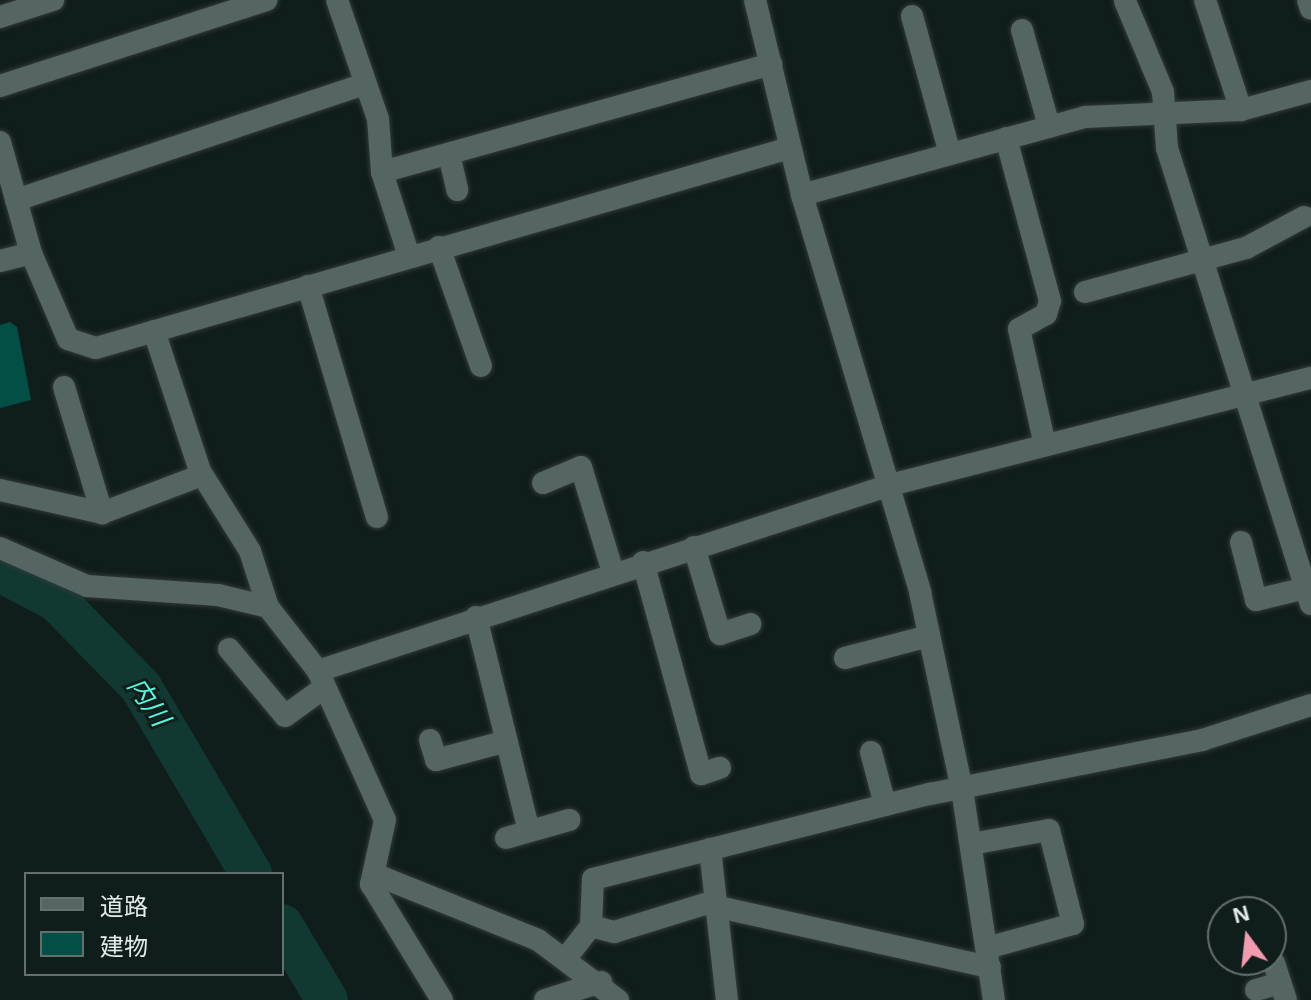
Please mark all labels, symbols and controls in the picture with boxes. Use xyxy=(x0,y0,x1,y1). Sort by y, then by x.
water label: 内川 xyxy=(121,672,175,732)
legend xyxy=(24,872,284,976)
text: 道路 xyxy=(100,893,148,920)
north arrow xyxy=(1207,896,1287,976)
text: N xyxy=(1230,900,1252,928)
text: 建物 xyxy=(100,933,148,960)

